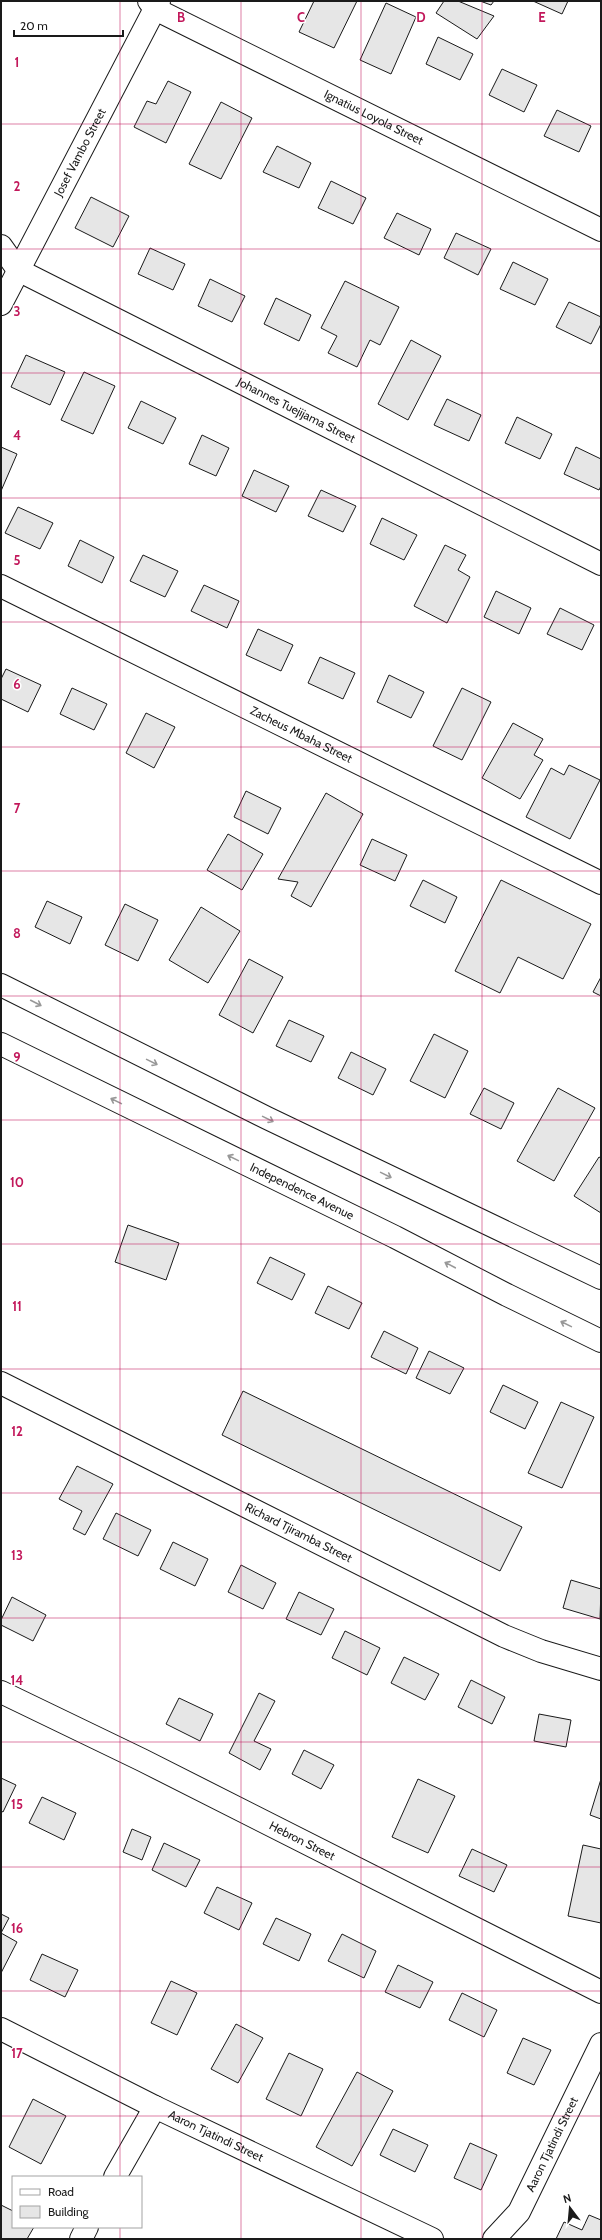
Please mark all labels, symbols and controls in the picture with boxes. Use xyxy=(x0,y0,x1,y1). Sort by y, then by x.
text: B xyxy=(177,9,185,25)
text: C xyxy=(297,9,305,25)
text: D xyxy=(416,9,426,25)
text: E xyxy=(538,9,546,25)
scale bar xyxy=(14,12,123,38)
text: 20 m xyxy=(20,18,48,33)
text: 1 xyxy=(15,54,19,70)
street label: Ignatius Loyola Street xyxy=(322,86,426,148)
street label: Josef Vambo Street xyxy=(50,106,109,200)
text: 2 xyxy=(14,178,21,194)
text: 3 xyxy=(13,303,21,319)
street label: Johannes Tuejijama Street xyxy=(234,373,358,446)
text: 4 xyxy=(13,427,21,443)
text: 5 xyxy=(14,552,21,568)
text: 6 xyxy=(13,676,21,692)
street label: Zacheus Mbaha Street xyxy=(248,703,355,766)
text: 7 xyxy=(14,800,21,816)
text: 8 xyxy=(13,925,21,941)
one-way arrow xyxy=(29,1000,41,1007)
text: 9 xyxy=(13,1049,21,1065)
one-way arrow xyxy=(145,1059,157,1066)
one-way arrow xyxy=(110,1097,122,1104)
one-way arrow xyxy=(262,1116,274,1123)
one-way arrow xyxy=(227,1154,239,1161)
street label: Independence Avenue xyxy=(248,1159,357,1223)
one-way arrow xyxy=(379,1172,391,1179)
text: 10 xyxy=(10,1174,24,1190)
one-way arrow xyxy=(444,1261,456,1269)
text: 11 xyxy=(12,1298,22,1314)
one-way arrow xyxy=(560,1320,572,1327)
text: 12 xyxy=(11,1423,23,1439)
street label: Richard Tjiramba Street xyxy=(243,1499,355,1565)
text: 13 xyxy=(11,1547,23,1563)
text: 14 xyxy=(11,1672,23,1688)
text: 15 xyxy=(11,1796,23,1812)
street label: Hebron Street xyxy=(267,1818,338,1863)
text: 16 xyxy=(11,1920,23,1936)
text: 17 xyxy=(11,2045,23,2061)
street label: Aaron Tjatindi Street xyxy=(522,2094,581,2194)
street label: Aaron Tjatindi Street xyxy=(166,2107,266,2165)
legend xyxy=(12,2176,142,2228)
text: Road xyxy=(48,2184,74,2199)
north arrow xyxy=(550,2188,590,2228)
text: N xyxy=(562,2191,573,2206)
text: Building xyxy=(48,2204,90,2219)

